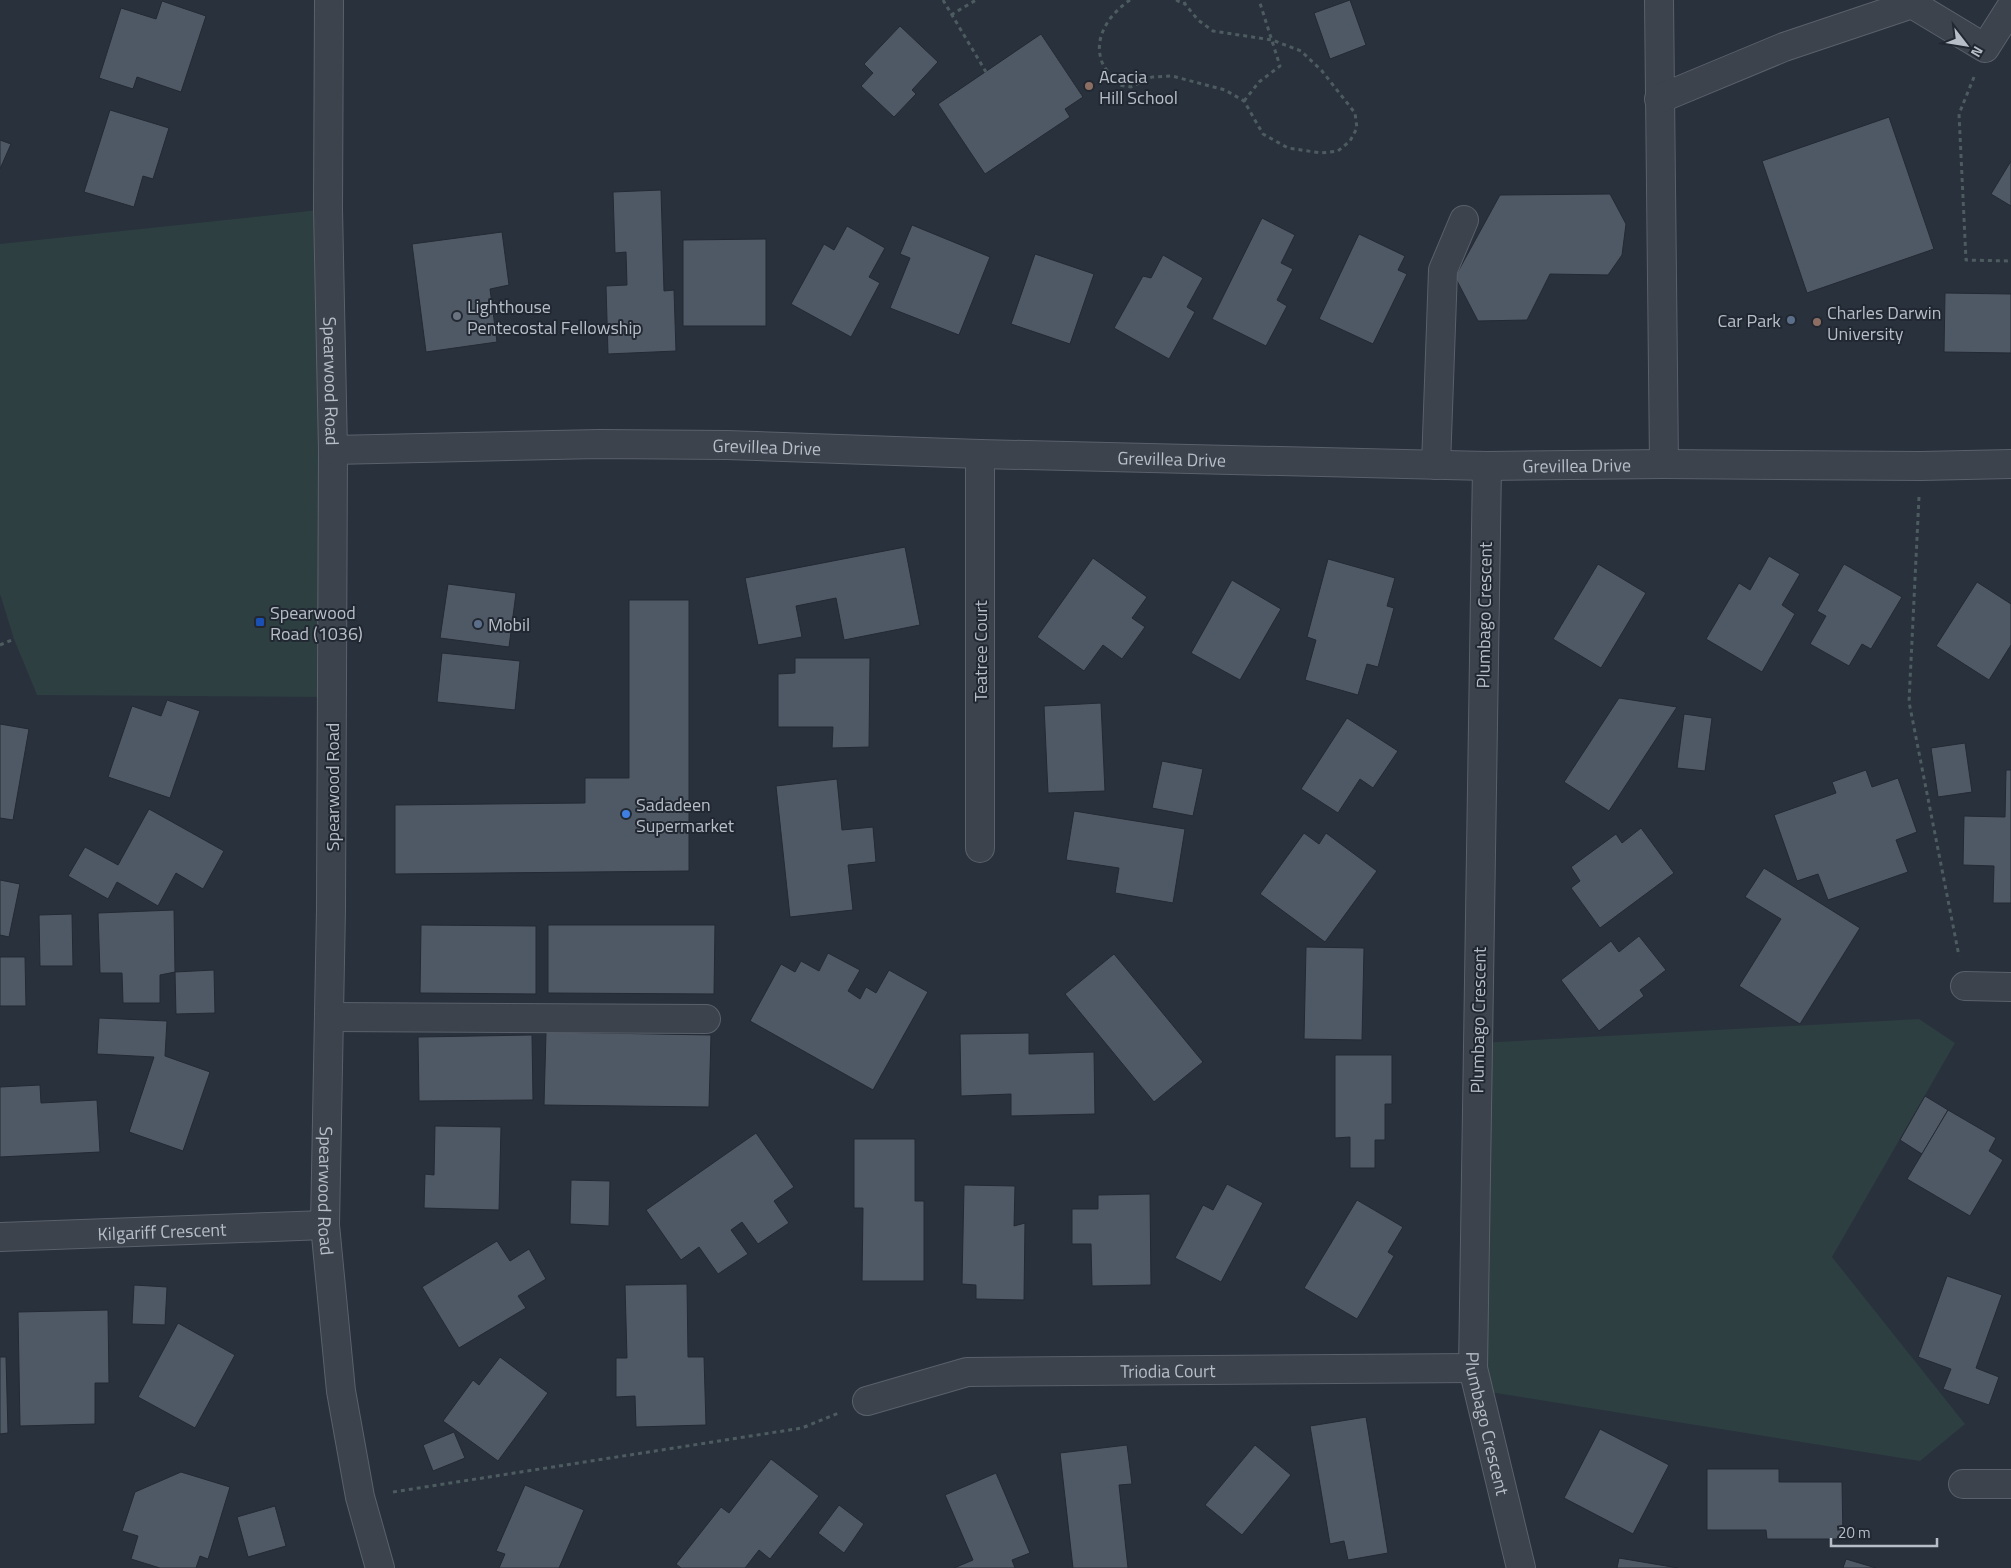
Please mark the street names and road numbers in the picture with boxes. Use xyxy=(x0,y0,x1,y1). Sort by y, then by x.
street label: Spearwood Road xyxy=(317,316,346,446)
street label: Grevillea Drive xyxy=(713,431,822,462)
street label: Grevillea Drive xyxy=(1117,444,1226,473)
street label: Grevillea Drive xyxy=(1522,451,1631,479)
street label: Plumbago Crescent xyxy=(1469,541,1499,689)
street label: Teatree Court xyxy=(967,599,994,702)
street label: Spearwood Road xyxy=(319,723,346,851)
street label: Plumbago Crescent xyxy=(1463,946,1493,1094)
street label: Spearwood Road xyxy=(311,1126,341,1256)
street label: Kilgariff Crescent xyxy=(97,1215,227,1247)
street label: Plumbago Crescent xyxy=(1459,1351,1517,1498)
street label: Triodia Court xyxy=(1120,1357,1216,1384)

